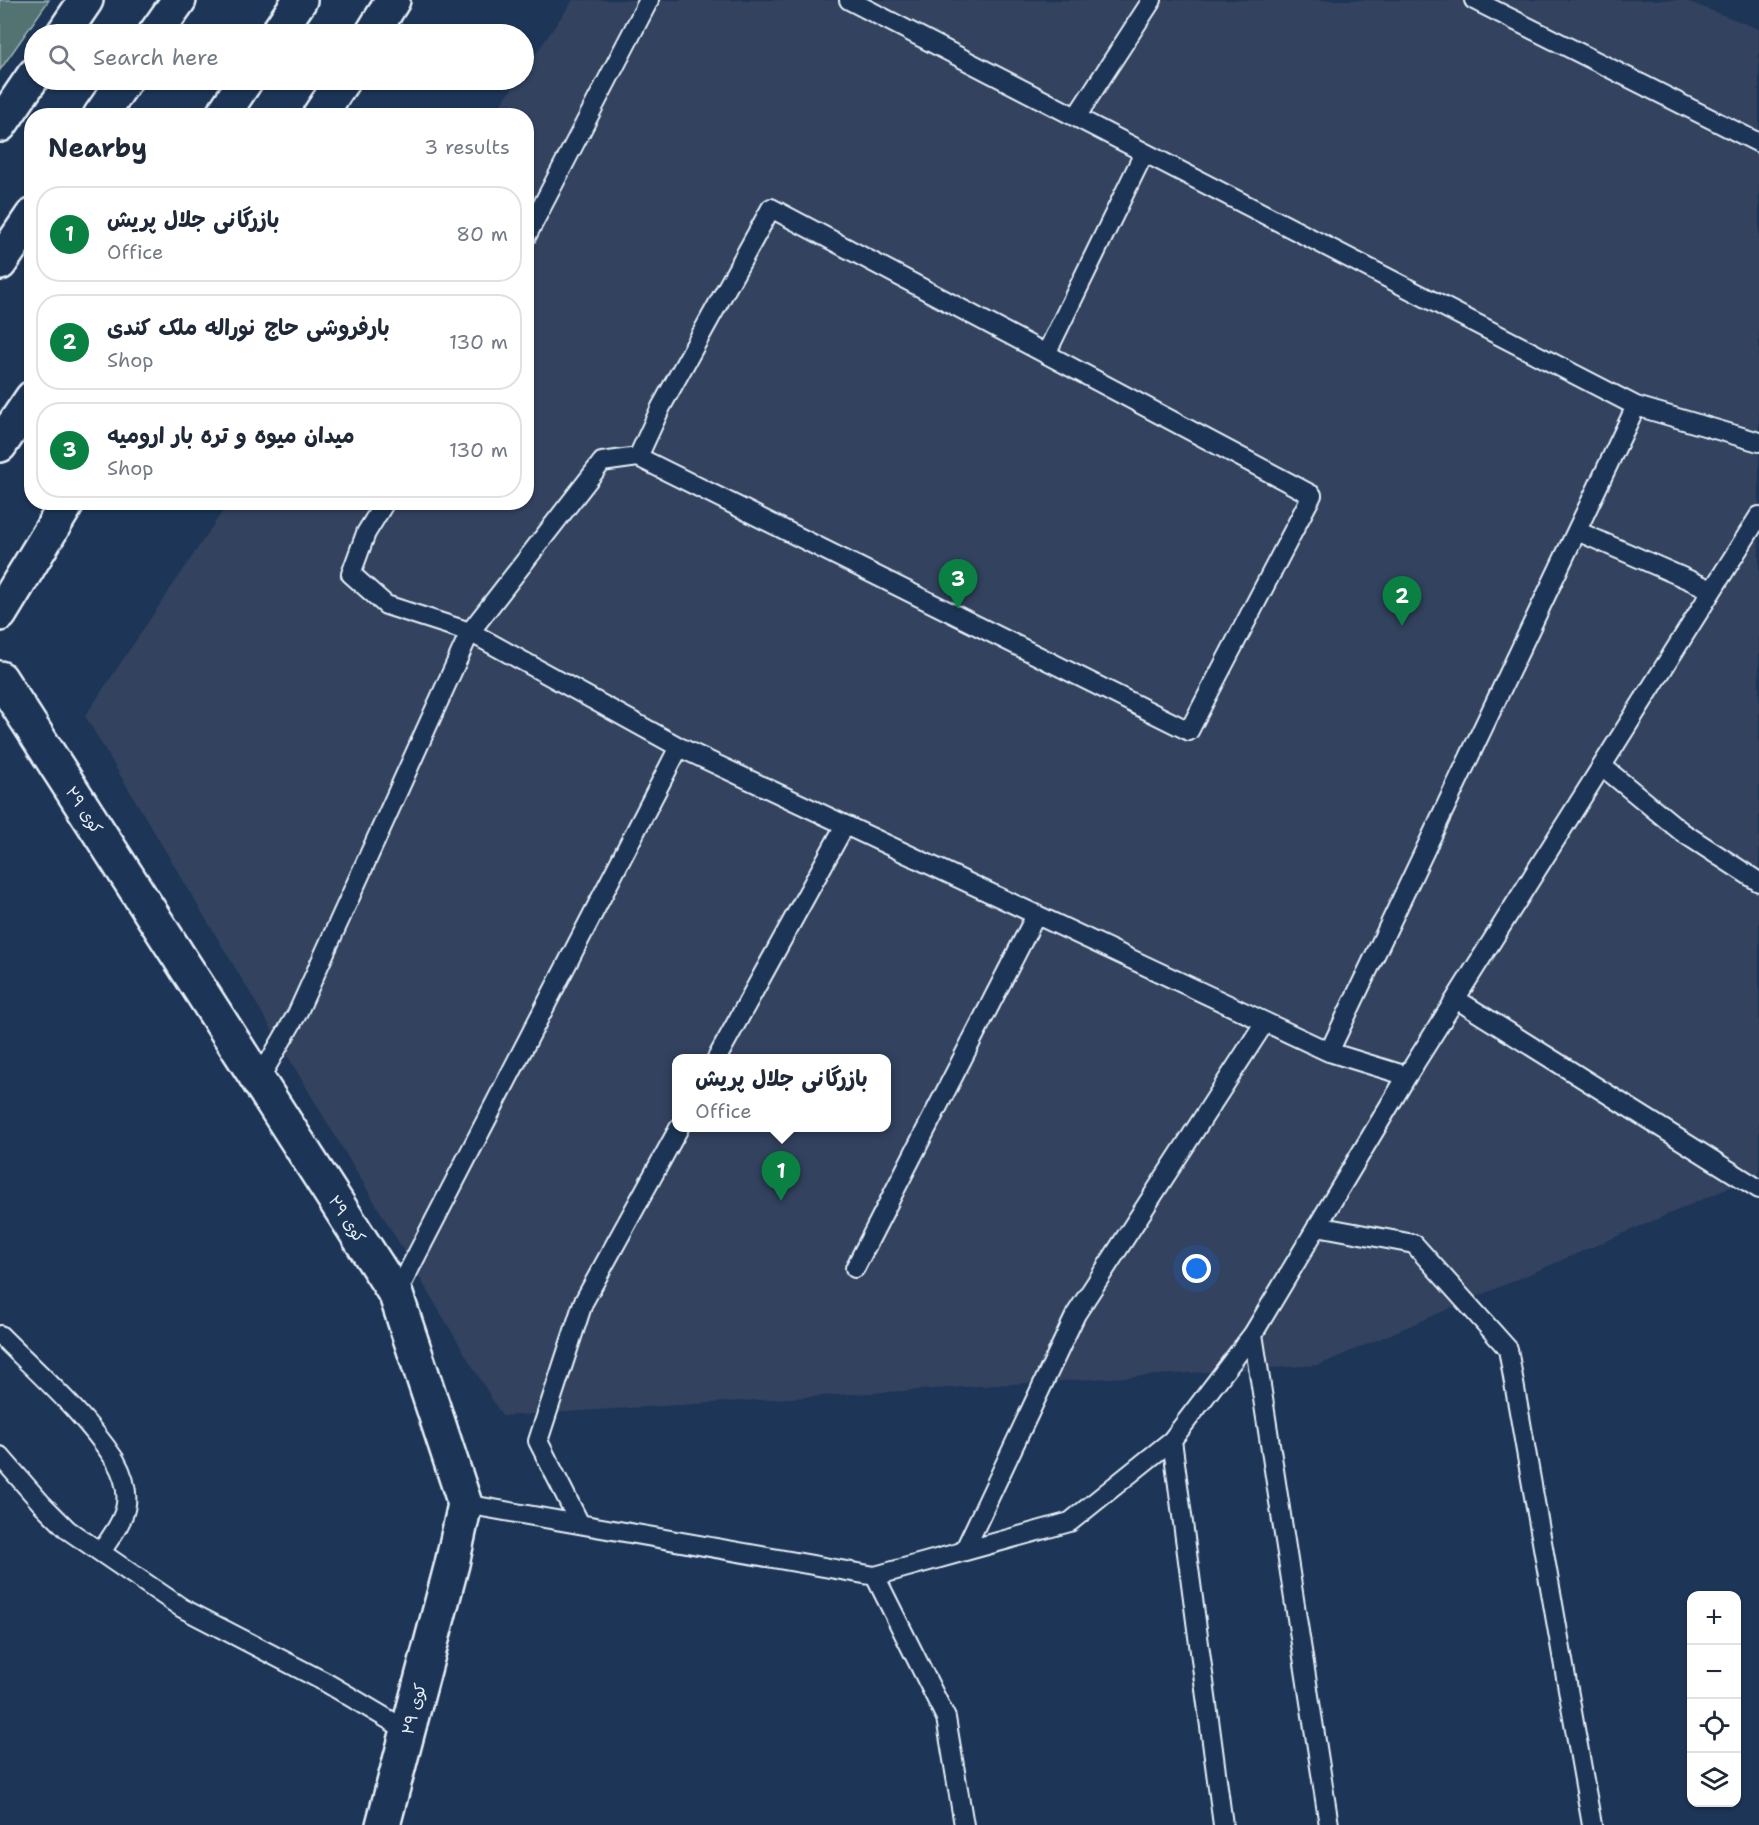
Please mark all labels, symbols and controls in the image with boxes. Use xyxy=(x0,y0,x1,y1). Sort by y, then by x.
search box xyxy=(24,24,534,90)
icon: search xyxy=(45,41,78,74)
text: Search here xyxy=(93,43,219,72)
text: Nearby xyxy=(48,130,147,165)
text: 3 results xyxy=(424,134,510,160)
text: بازرگانی جلال پریش xyxy=(107,205,279,234)
text: 1 xyxy=(65,221,74,247)
text: 80 m xyxy=(456,221,508,247)
text: Office xyxy=(107,239,163,265)
text: بارفروشی حاج نوراله ملک کندی xyxy=(107,313,390,342)
text: 2 xyxy=(63,329,77,355)
text: 130 m xyxy=(449,329,508,355)
text: Shop xyxy=(107,347,154,373)
text: میدان میوه و تره بار ارومیه xyxy=(107,421,354,450)
text: 3 xyxy=(63,437,77,463)
text: 130 m xyxy=(449,437,508,463)
text: Shop xyxy=(107,455,154,481)
pin: 3 xyxy=(938,560,978,609)
pin: 2 xyxy=(1382,576,1422,626)
street label: کوی ۲۹ xyxy=(61,782,107,838)
popup xyxy=(672,1054,891,1132)
text: بازرگانی جلال پریش xyxy=(695,1064,868,1093)
text: Office xyxy=(695,1098,752,1124)
pin: 1 xyxy=(762,1152,800,1201)
street label: کوی ۲۹ xyxy=(324,1191,370,1247)
your location xyxy=(1182,1254,1211,1283)
map controls xyxy=(1687,1591,1741,1807)
button: + xyxy=(1687,1591,1741,1645)
button: − xyxy=(1687,1645,1741,1699)
street label: کوی ۲۹ xyxy=(397,1681,431,1737)
button: locate xyxy=(1687,1699,1741,1753)
button: layers xyxy=(1687,1753,1741,1807)

